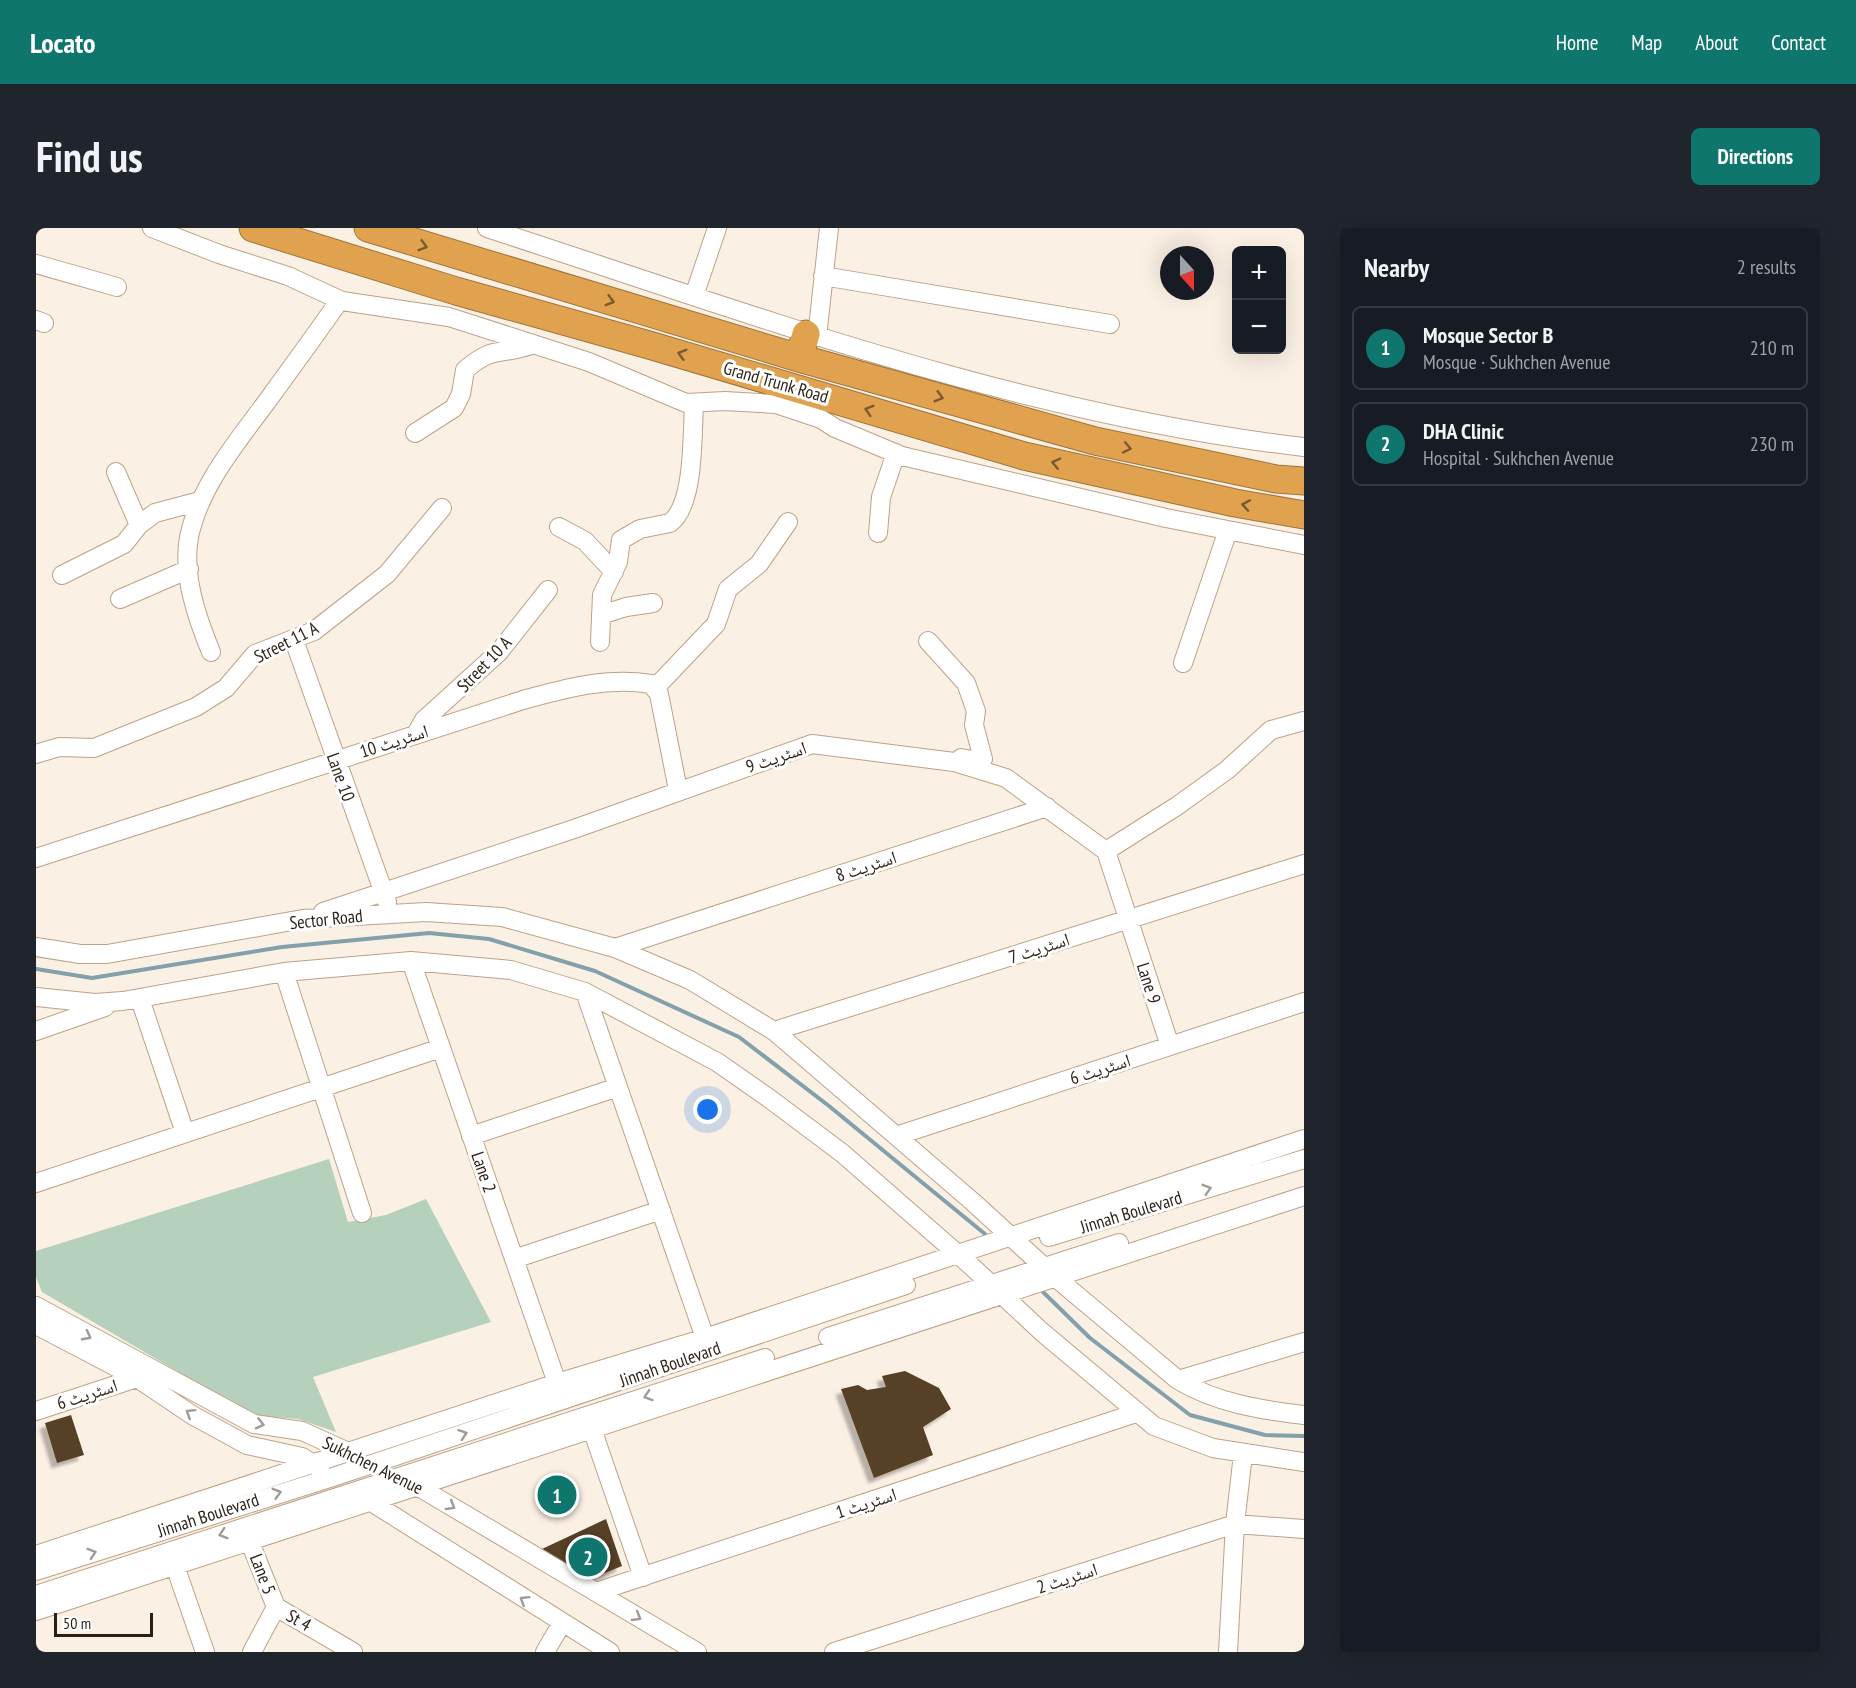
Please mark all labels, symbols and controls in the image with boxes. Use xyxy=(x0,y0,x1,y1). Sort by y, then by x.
text: Locato xyxy=(30,24,96,61)
text: Home xyxy=(1556,29,1598,56)
text: Map xyxy=(1631,29,1662,56)
text: About xyxy=(1695,29,1738,56)
text: Contact xyxy=(1771,29,1826,56)
button: Directions xyxy=(1691,128,1820,185)
text: Find us xyxy=(36,129,143,184)
one-way arrow xyxy=(417,239,428,251)
north arrow xyxy=(1160,246,1214,300)
map controls xyxy=(1232,246,1286,354)
button: + xyxy=(1232,246,1286,300)
text: Nearby xyxy=(1364,251,1429,284)
text: 2 results xyxy=(1737,254,1796,280)
one-way arrow xyxy=(604,294,615,306)
button: − xyxy=(1232,300,1286,354)
text: Mosque Sector B xyxy=(1423,321,1553,349)
text: 1 xyxy=(1381,335,1390,361)
text: 210 m xyxy=(1750,335,1794,361)
one-way arrow xyxy=(677,349,687,361)
text: Mosque · Sukhchen Avenue xyxy=(1423,349,1611,375)
street label: Grand Trunk Road xyxy=(721,356,831,408)
one-way arrow xyxy=(933,390,943,403)
one-way arrow xyxy=(864,405,874,417)
text: DHA Clinic xyxy=(1423,417,1504,445)
text: 2 xyxy=(1381,431,1390,457)
text: 230 m xyxy=(1750,431,1794,457)
one-way arrow xyxy=(1122,441,1132,454)
text: Hospital · Sukhchen Avenue xyxy=(1423,445,1614,471)
one-way arrow xyxy=(1051,458,1061,471)
one-way arrow xyxy=(1242,500,1251,512)
street label: Street 11 A xyxy=(250,616,322,668)
street label: Street 10 A xyxy=(452,631,517,697)
street label: اسٹریٹ 10 xyxy=(357,719,431,763)
street label: اسٹریٹ 9 xyxy=(743,736,809,778)
street label: Lane 10 xyxy=(322,750,360,804)
street label: اسٹریٹ 8 xyxy=(833,845,899,887)
street label: Sector Road xyxy=(288,904,364,934)
street label: اسٹریٹ 7 xyxy=(1006,927,1072,969)
street label: Lane 9 xyxy=(1132,960,1166,1006)
street label: اسٹریٹ 6 xyxy=(1067,1048,1133,1090)
your location xyxy=(693,1095,722,1124)
street label: Lane 2 xyxy=(466,1149,502,1195)
one-way arrow xyxy=(1201,1184,1211,1196)
street label: Jinnah Boulevard xyxy=(1076,1186,1185,1239)
one-way arrow xyxy=(80,1328,91,1340)
street label: Jinnah Boulevard xyxy=(616,1336,724,1392)
street label: اسٹریٹ 6 xyxy=(54,1373,120,1415)
one-way arrow xyxy=(643,1388,654,1401)
one-way arrow xyxy=(186,1409,196,1421)
one-way arrow xyxy=(255,1416,265,1429)
one-way arrow xyxy=(457,1428,468,1441)
street label: Sukhchen Avenue xyxy=(319,1431,427,1499)
pin: 1 xyxy=(538,1472,576,1518)
street label: اسٹریٹ 1 xyxy=(833,1482,899,1524)
street label: Jinnah Boulevard xyxy=(153,1488,262,1543)
one-way arrow xyxy=(271,1488,282,1500)
one-way arrow xyxy=(445,1499,455,1510)
one-way arrow xyxy=(218,1527,229,1539)
pin: 2 xyxy=(568,1534,608,1580)
one-way arrow xyxy=(86,1548,97,1561)
street label: Lane 5 xyxy=(245,1550,281,1598)
street label: اسٹریٹ 2 xyxy=(1034,1557,1100,1599)
one-way arrow xyxy=(520,1595,530,1607)
street label: St 4 xyxy=(283,1604,315,1636)
one-way arrow xyxy=(631,1609,641,1621)
scale bar xyxy=(54,1610,153,1638)
text: 50 m xyxy=(63,1613,91,1633)

